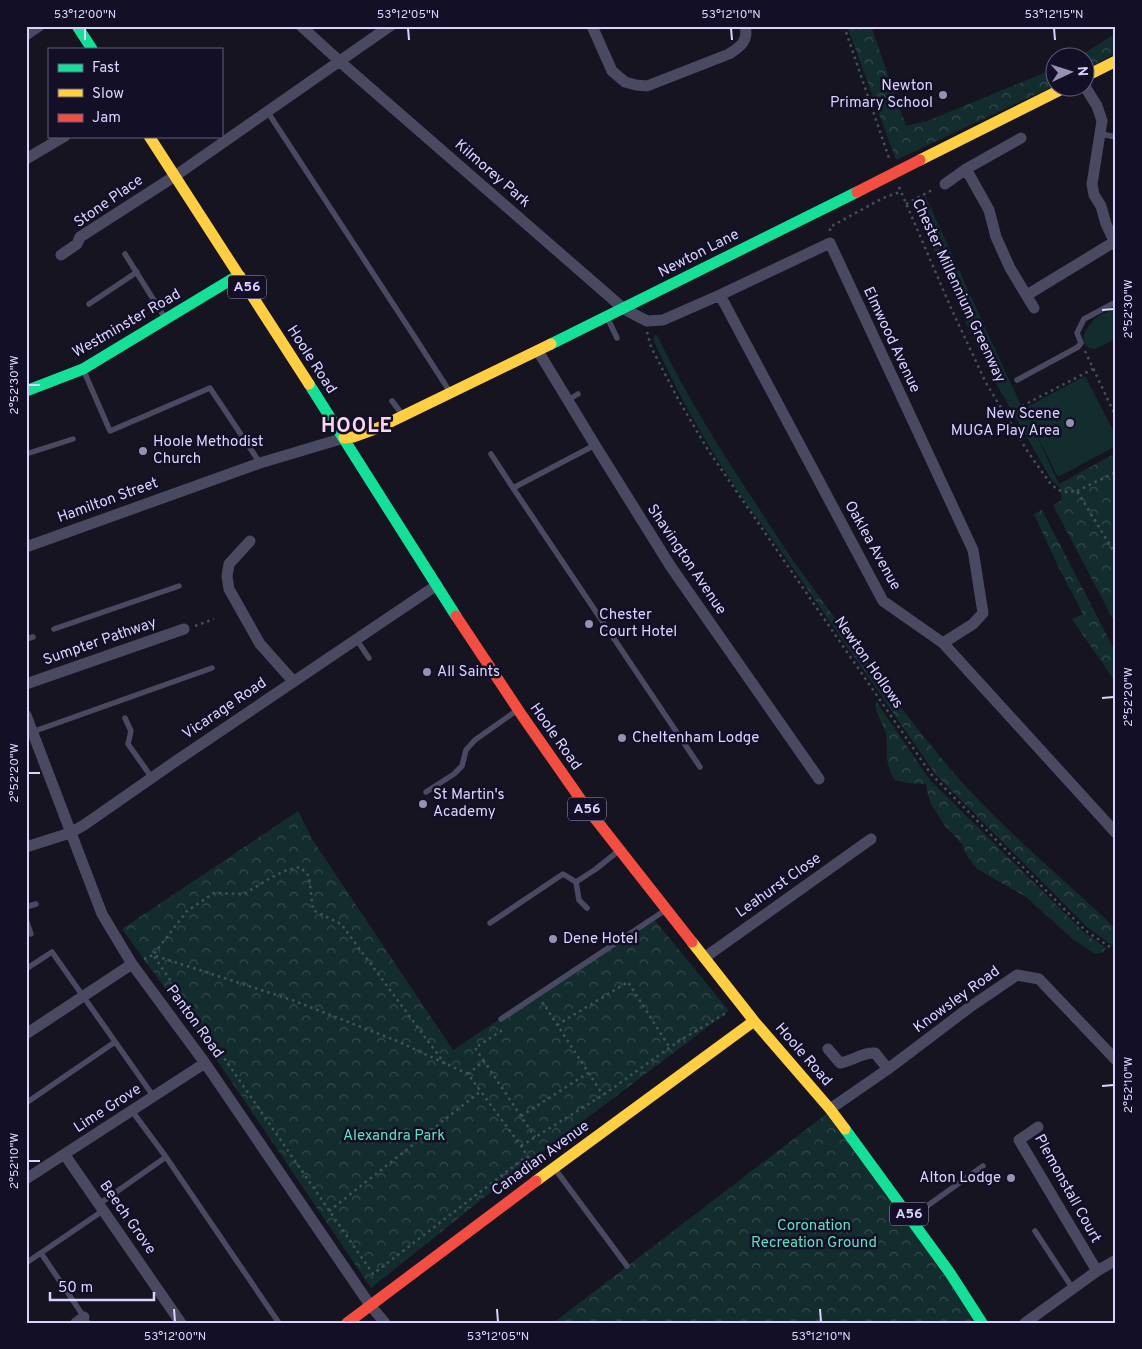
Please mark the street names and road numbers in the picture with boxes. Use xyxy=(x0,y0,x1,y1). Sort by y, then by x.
street label: Kilmorey Park xyxy=(450,136,534,212)
street label: Stone Place xyxy=(71,171,147,233)
street label: Chester Millennium Greenway xyxy=(907,196,1009,386)
street label: Newton Lane xyxy=(655,225,743,283)
road number: A56 xyxy=(228,276,266,298)
street label: Elmwood Avenue xyxy=(858,284,924,396)
street label: Westminster Road xyxy=(69,285,185,363)
street label: Hoole Road xyxy=(282,322,340,398)
street label: Hamilton Street xyxy=(55,474,161,528)
street label: Oaklea Avenue xyxy=(840,498,904,594)
street label: Shavington Avenue xyxy=(642,501,730,619)
street label: Newton Hollows xyxy=(829,613,907,713)
street label: Sumpter Pathway xyxy=(41,614,159,670)
street label: Vicarage Road xyxy=(179,674,271,744)
street label: Hoole Road xyxy=(525,700,585,774)
road number: A56 xyxy=(568,798,606,821)
street label: Leahurst Close xyxy=(733,850,825,922)
street label: Knowsley Road xyxy=(910,962,1004,1038)
street label: Panton Road xyxy=(161,982,227,1062)
street label: Hoole Road xyxy=(770,1019,836,1091)
street label: Lime Grove xyxy=(71,1080,145,1138)
street label: Canadian Avenue xyxy=(488,1117,594,1201)
street label: Plemonstall Court xyxy=(1029,1131,1105,1247)
street label: Beech Grove xyxy=(95,1177,159,1259)
road number: A56 xyxy=(890,1202,928,1226)

